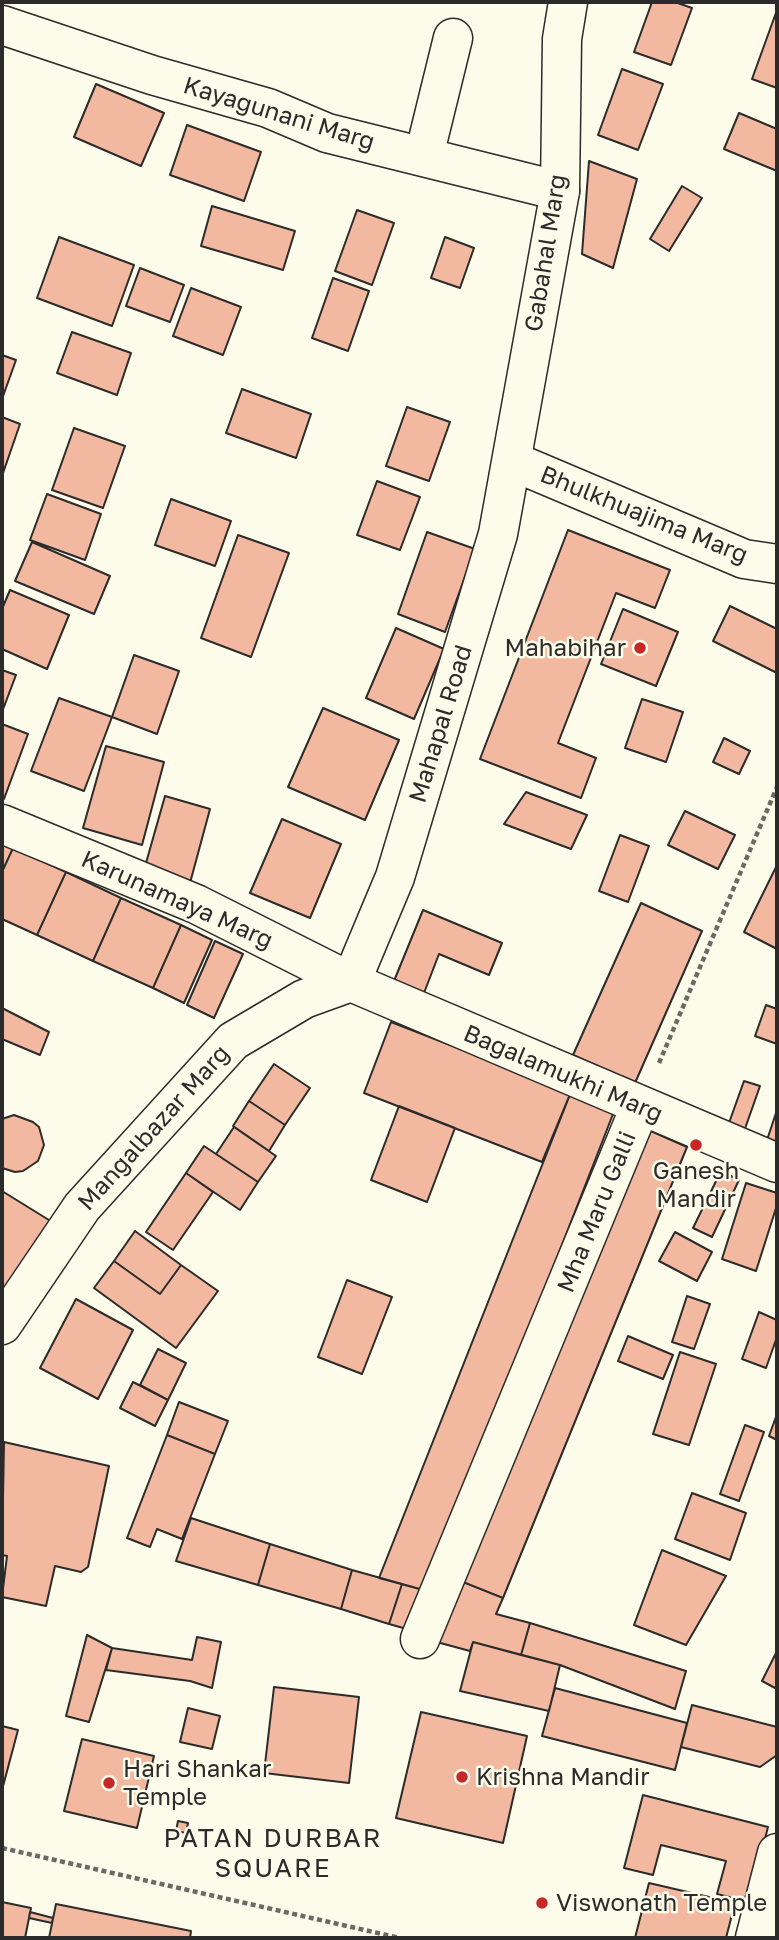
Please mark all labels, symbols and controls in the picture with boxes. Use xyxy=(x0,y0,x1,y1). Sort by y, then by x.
street label: Kayagunani Marg xyxy=(180,71,378,157)
street label: Gabahal Marg xyxy=(519,172,573,334)
street label: Bhulkhuajima Marg xyxy=(536,460,752,570)
place label: Mahabihar xyxy=(505,634,626,662)
marker: Mahabihar xyxy=(632,640,648,656)
street label: Mahapal Road xyxy=(403,642,479,806)
street label: Karunamaya Marg xyxy=(77,845,277,955)
street label: Bagalamukhi Marg xyxy=(459,1019,667,1129)
street label: Mangalbazar Marg xyxy=(72,1039,236,1217)
street label: Mha Maru Galli xyxy=(552,1127,642,1297)
marker: Ganesh Mandir xyxy=(688,1137,704,1153)
place label: Ganesh Mandir xyxy=(653,1157,739,1213)
place label: Hari Shankar Temple xyxy=(123,1755,271,1811)
place label: Krishna Mandir xyxy=(476,1763,650,1791)
marker: Krishna Mandir xyxy=(454,1769,470,1785)
marker: Hari Shankar Temple xyxy=(101,1775,117,1791)
district label: PATAN DURBAR SQUARE xyxy=(165,1823,381,1884)
place label: Viswonath Temple xyxy=(556,1889,767,1917)
marker: Viswonath Temple xyxy=(534,1895,550,1911)

